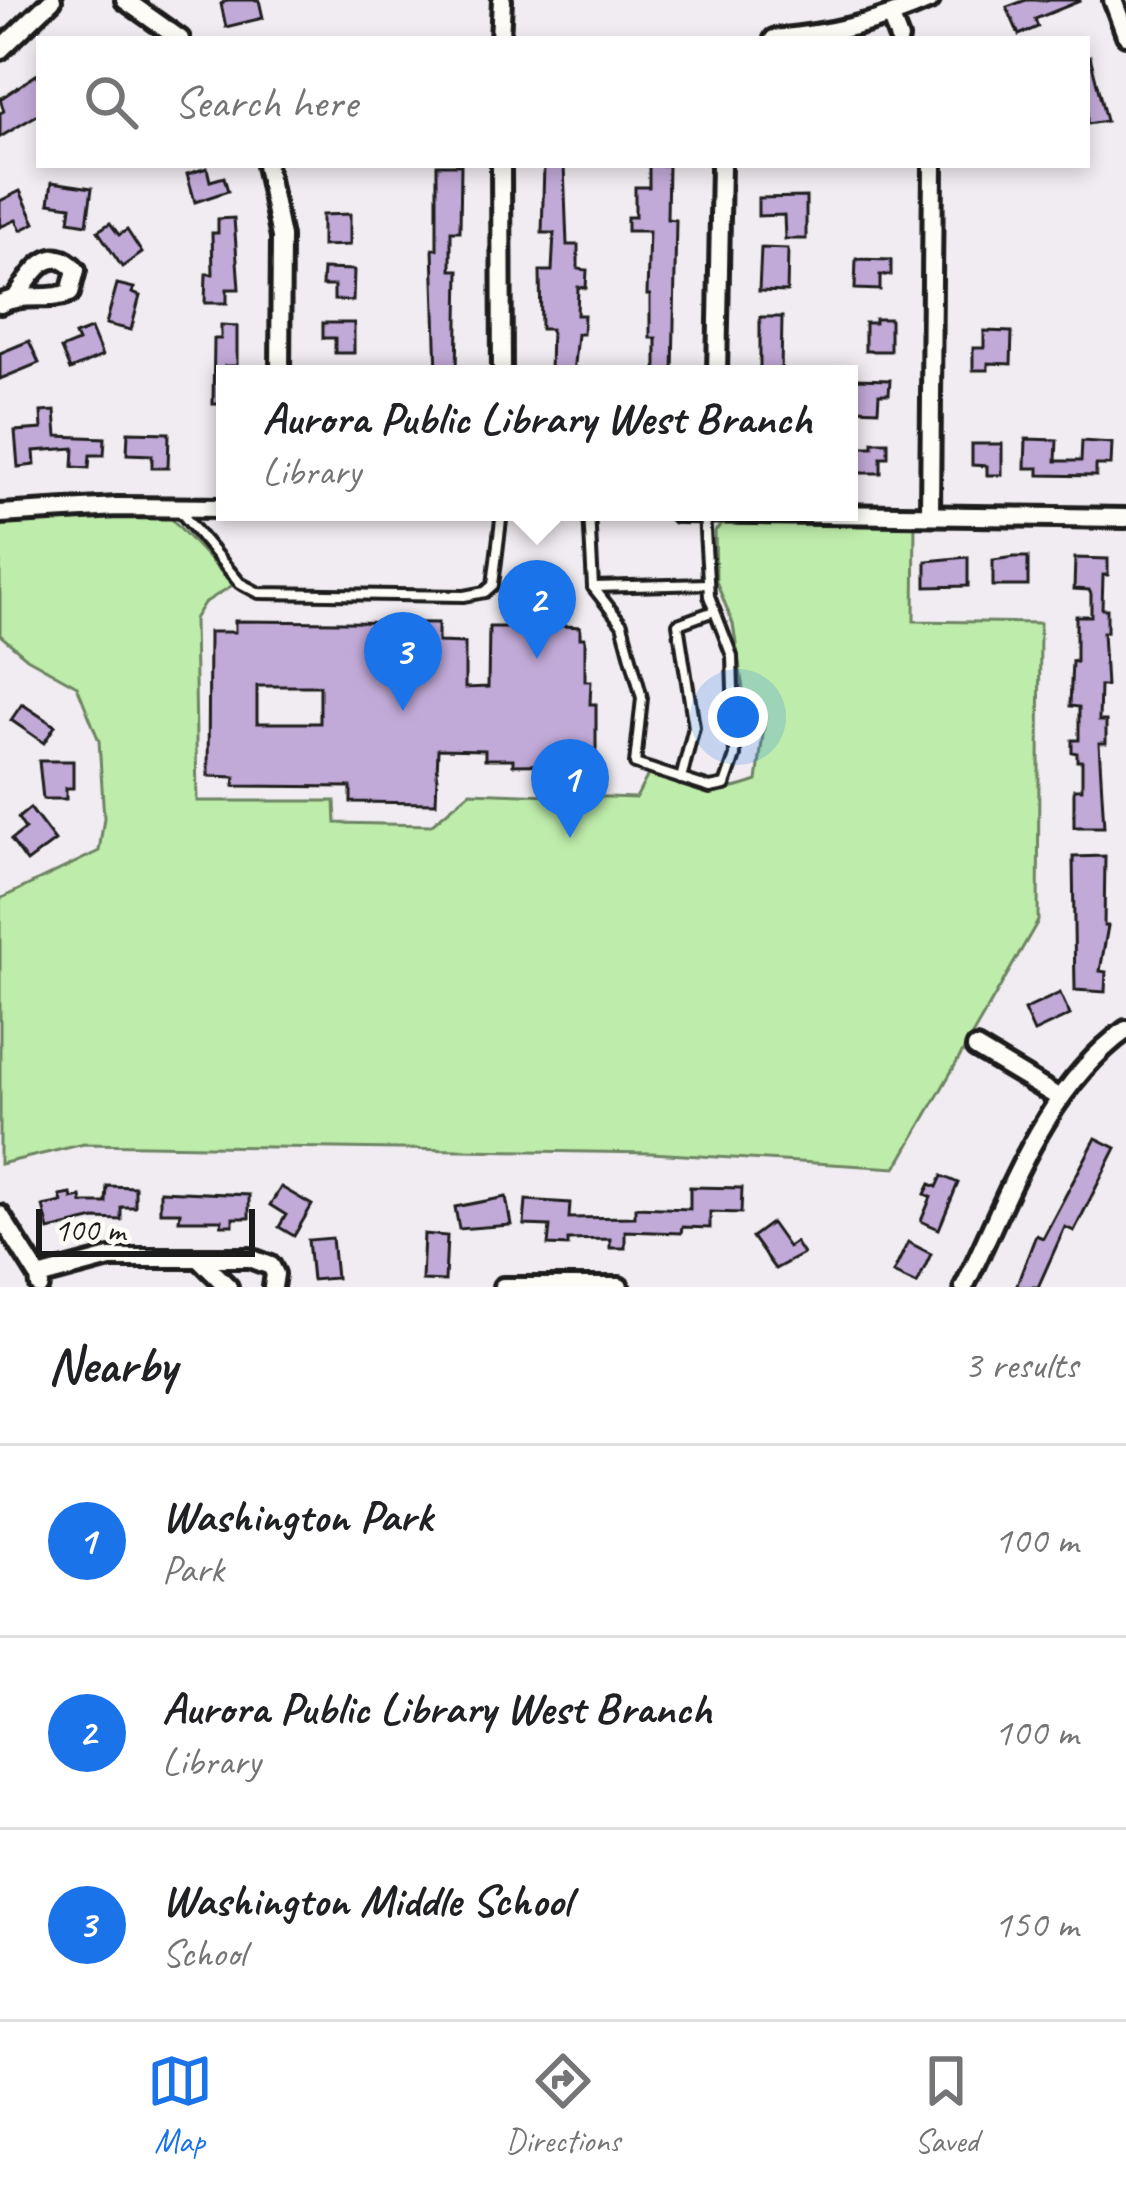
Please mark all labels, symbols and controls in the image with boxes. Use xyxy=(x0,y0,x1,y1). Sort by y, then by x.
search box xyxy=(36,36,1090,168)
icon: search xyxy=(78,69,144,135)
text: Search here xyxy=(174,74,357,131)
popup xyxy=(216,365,858,521)
text: Aurora Public Library West Branch xyxy=(262,390,812,447)
text: Library xyxy=(262,447,361,496)
pin: 2 xyxy=(498,560,576,659)
pin: 3 xyxy=(364,612,442,711)
your location xyxy=(708,687,768,747)
pin: 1 xyxy=(531,739,609,838)
scale bar xyxy=(36,1203,255,1256)
text: 100 m xyxy=(54,1209,125,1251)
text: Nearby xyxy=(48,1333,176,1397)
text: 3 results xyxy=(964,1341,1078,1390)
text: Washington Park xyxy=(162,1488,432,1545)
text: 1 xyxy=(78,1516,96,1565)
text: 100 m xyxy=(994,1516,1078,1565)
text: Park xyxy=(162,1545,224,1594)
text: Aurora Public Library West Branch xyxy=(162,1680,712,1737)
text: 2 xyxy=(78,1708,96,1757)
text: 100 m xyxy=(994,1708,1078,1757)
text: Library xyxy=(162,1737,260,1786)
text: Washington Middle School xyxy=(162,1872,571,1929)
text: 3 xyxy=(78,1900,96,1949)
text: 150 m xyxy=(994,1900,1078,1949)
text: School xyxy=(162,1929,246,1978)
tab: Map xyxy=(147,2048,213,2162)
tab: Directions xyxy=(506,2048,620,2162)
tab: Saved xyxy=(913,2048,979,2162)

